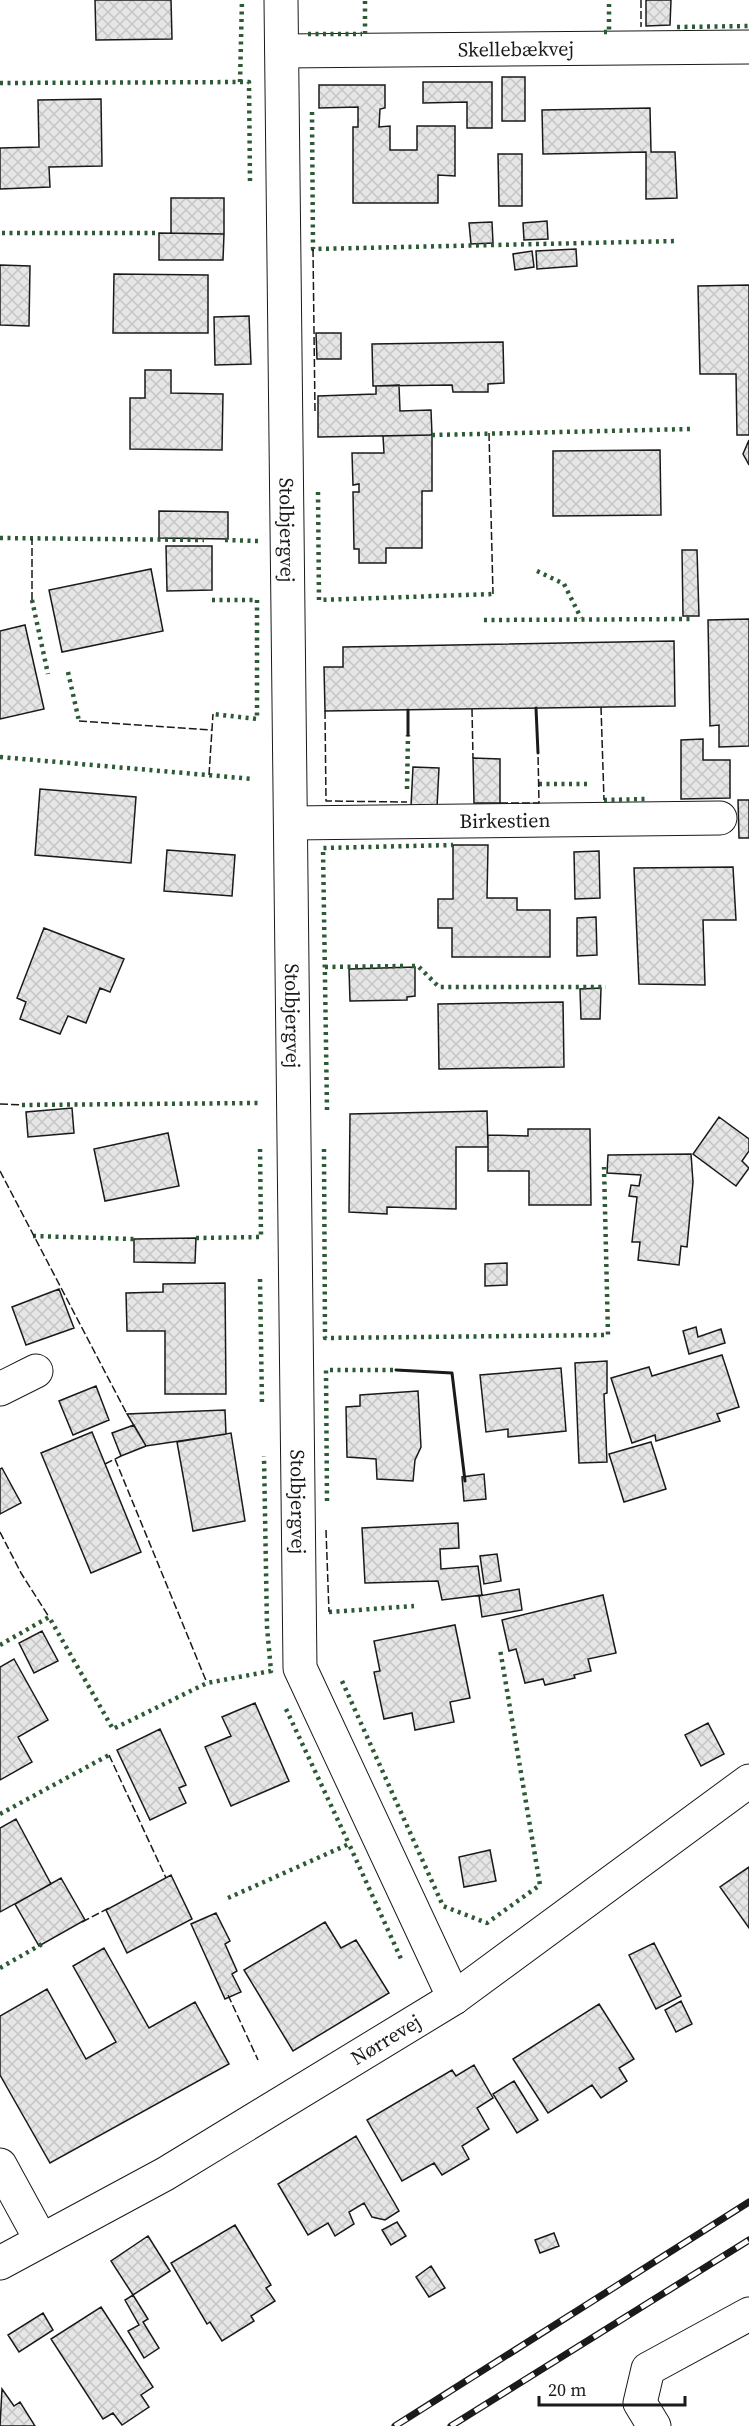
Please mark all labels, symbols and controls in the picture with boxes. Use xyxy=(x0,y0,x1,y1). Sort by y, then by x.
street label: Skellebækvej xyxy=(458,34,574,63)
street label: Stolbjergvej xyxy=(272,477,302,583)
street label: Birkestien xyxy=(459,806,551,835)
street label: Stolbjergvej xyxy=(278,963,307,1068)
street label: Stolbjergvej xyxy=(284,1449,313,1554)
street label: Nørrevej xyxy=(345,2007,426,2072)
scale bar xyxy=(539,2369,684,2407)
text: 20 m xyxy=(548,2377,586,2402)

